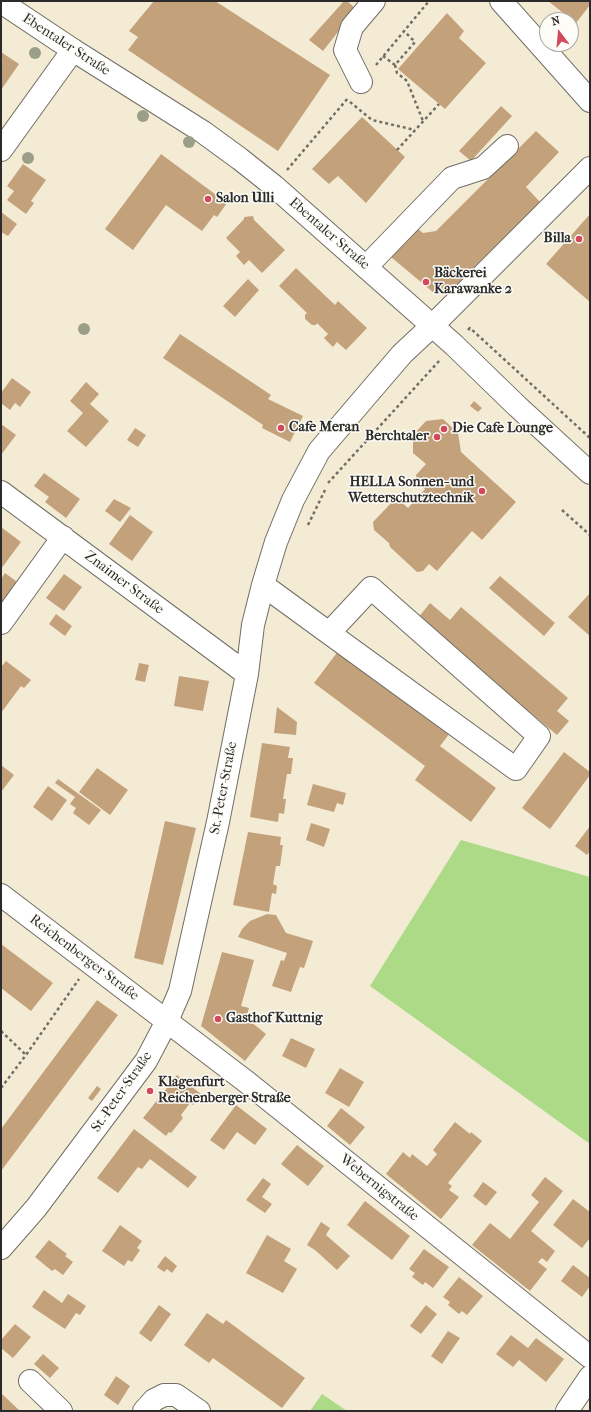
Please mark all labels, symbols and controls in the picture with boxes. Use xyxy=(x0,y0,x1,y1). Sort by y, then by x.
street label: Ebentaler Straße xyxy=(19,10,113,80)
north arrow xyxy=(539,12,579,52)
text: N xyxy=(550,14,562,28)
place label: Salon Ulli xyxy=(216,191,274,207)
marker: Salon Ulli xyxy=(203,194,213,204)
street label: Ebentaler Straße xyxy=(285,194,373,274)
place label: Billa xyxy=(544,231,571,247)
marker: Billa xyxy=(574,234,584,244)
place label: Bäckerei Karawanke 2 xyxy=(434,266,512,298)
marker: Bäckerei Karawanke 2 xyxy=(421,277,431,287)
place label: Cafe Meran xyxy=(289,420,359,436)
place label: Die Cafe Lounge xyxy=(452,421,553,437)
marker: Cafe Meran xyxy=(276,423,286,433)
marker: Die Cafe Lounge xyxy=(439,424,449,434)
place label: Berchtaler xyxy=(365,429,429,445)
marker: Berchtaler xyxy=(432,432,442,442)
place label: HELLA Sonnen- und Wetterschutztechnik xyxy=(348,475,474,508)
marker: HELLA Sonnen- und Wetterschutztechnik xyxy=(477,486,487,496)
street label: Znaimer Straße xyxy=(81,548,167,618)
street label: St.-Peter-Straße xyxy=(207,740,241,836)
street label: Reichenberger Straße xyxy=(26,911,142,1005)
place label: Gasthof Kuttnig xyxy=(226,1011,322,1027)
marker: Gasthof Kuttnig xyxy=(213,1014,223,1024)
street label: St.-Peter-Straße xyxy=(88,1049,156,1135)
place label: Klagenfurt Reichenberger Straße xyxy=(158,1075,291,1108)
marker: Klagenfurt Reichenberger Straße xyxy=(145,1086,155,1096)
street label: Webernigstraße xyxy=(336,1151,422,1225)

